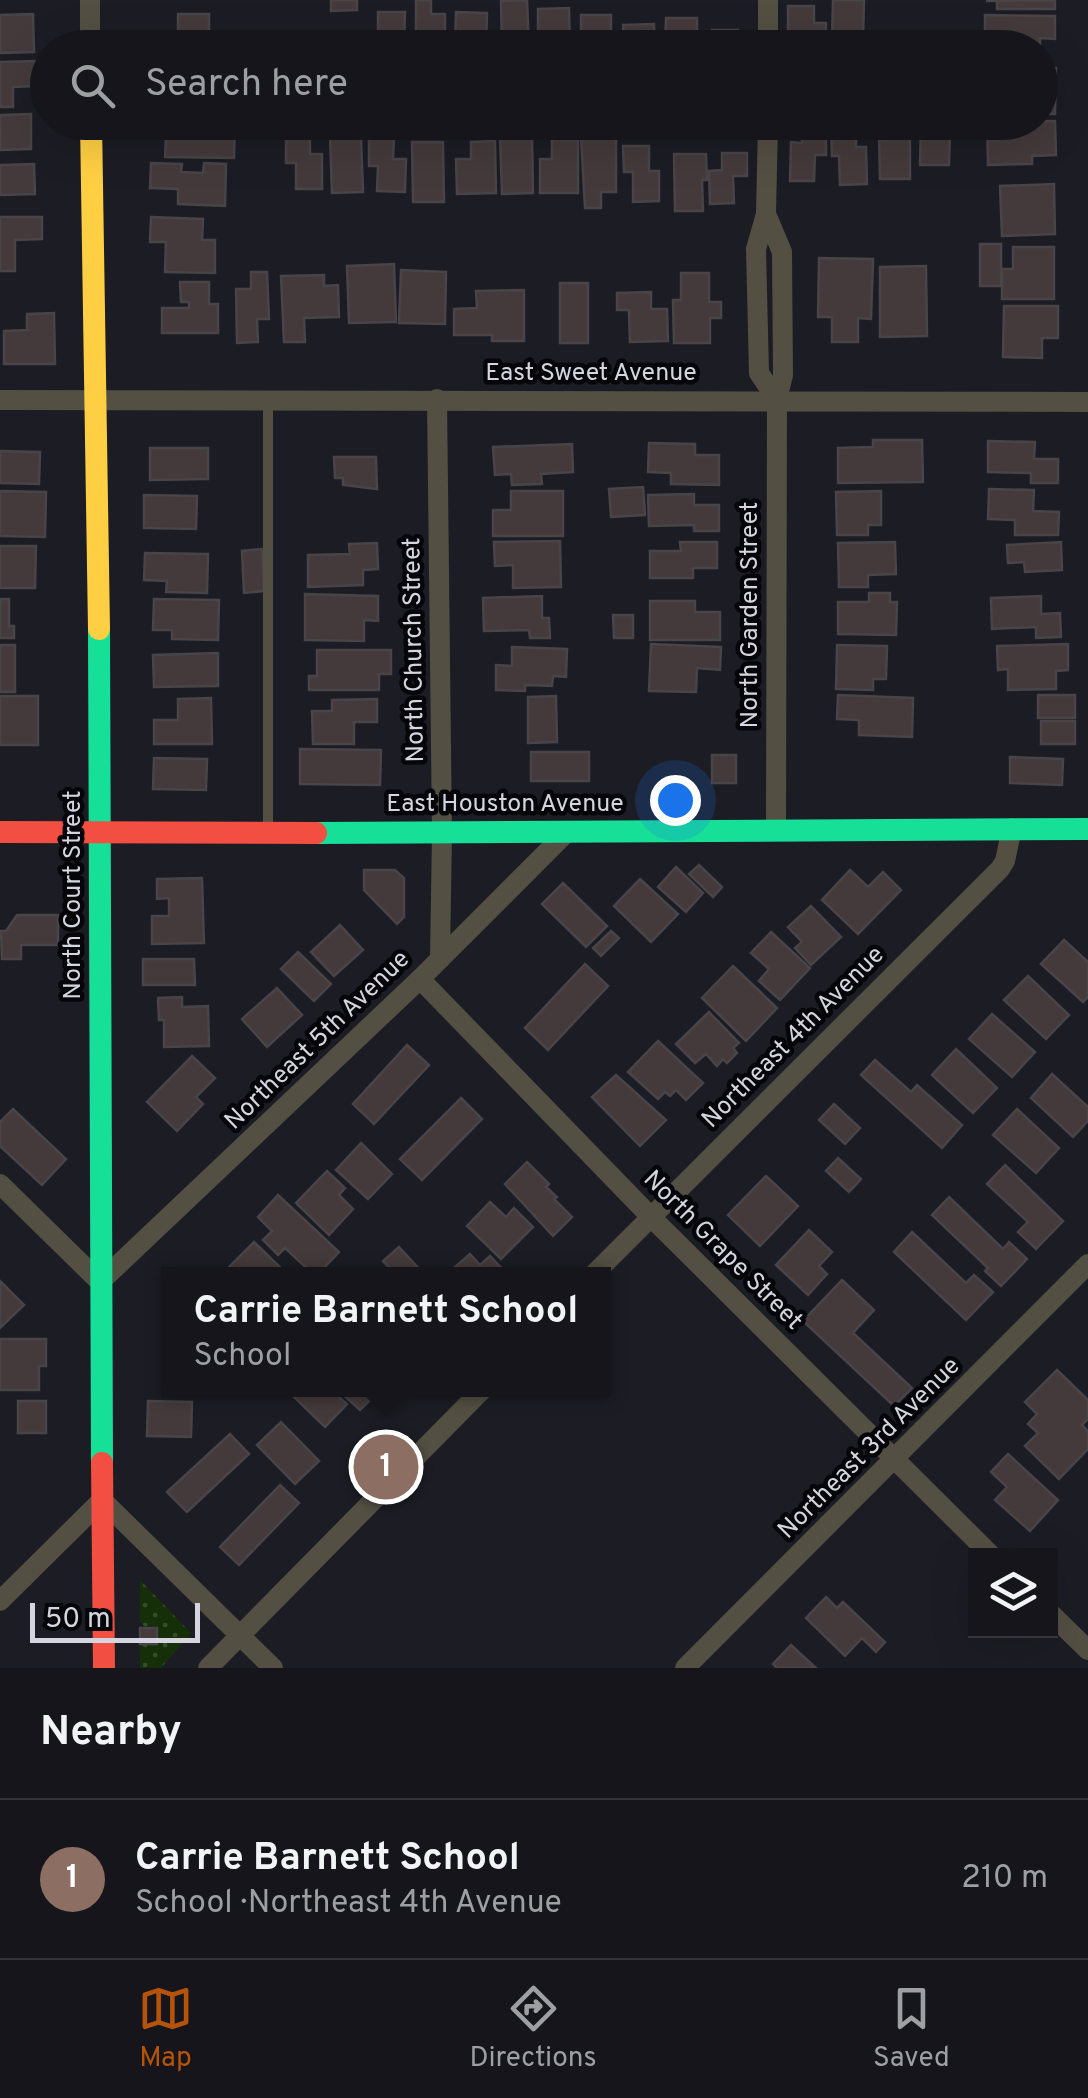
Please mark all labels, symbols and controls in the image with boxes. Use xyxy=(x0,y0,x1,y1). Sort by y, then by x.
search box xyxy=(30,30,1058,140)
icon: search xyxy=(65,58,120,113)
text: Search here xyxy=(145,61,348,110)
street label: East Sweet Avenue xyxy=(485,358,697,390)
street label: North Garden Street xyxy=(735,502,767,728)
street label: North Church Street xyxy=(397,537,433,763)
your location xyxy=(650,775,701,826)
street label: East Houston Avenue xyxy=(386,789,624,821)
street label: North Court Street xyxy=(58,790,90,1000)
street label: Northeast 4th Avenue xyxy=(696,940,892,1136)
street label: Northeast 5th Avenue xyxy=(219,944,417,1138)
street label: North Grape Street xyxy=(635,1164,809,1338)
popup xyxy=(161,1267,611,1397)
text: Carrie Barnett School xyxy=(194,1288,578,1337)
text: School xyxy=(194,1337,291,1377)
street label: Northeast 3rd Avenue xyxy=(772,1351,968,1547)
pin: 1 xyxy=(354,1430,418,1504)
map controls xyxy=(968,1548,1058,1638)
button: layers xyxy=(968,1548,1058,1638)
scale bar xyxy=(30,1598,200,1642)
text: 50 m xyxy=(45,1602,111,1638)
text: Nearby xyxy=(40,1707,182,1760)
text: Carrie Barnett School xyxy=(135,1835,520,1884)
text: 1 xyxy=(66,1859,79,1899)
text: 210 m xyxy=(961,1859,1048,1899)
text: School · Northeast 4th Avenue xyxy=(135,1884,562,1924)
tab: Map xyxy=(138,1981,193,2077)
tab: Directions xyxy=(469,1981,597,2077)
tab: Saved xyxy=(873,1981,950,2077)

